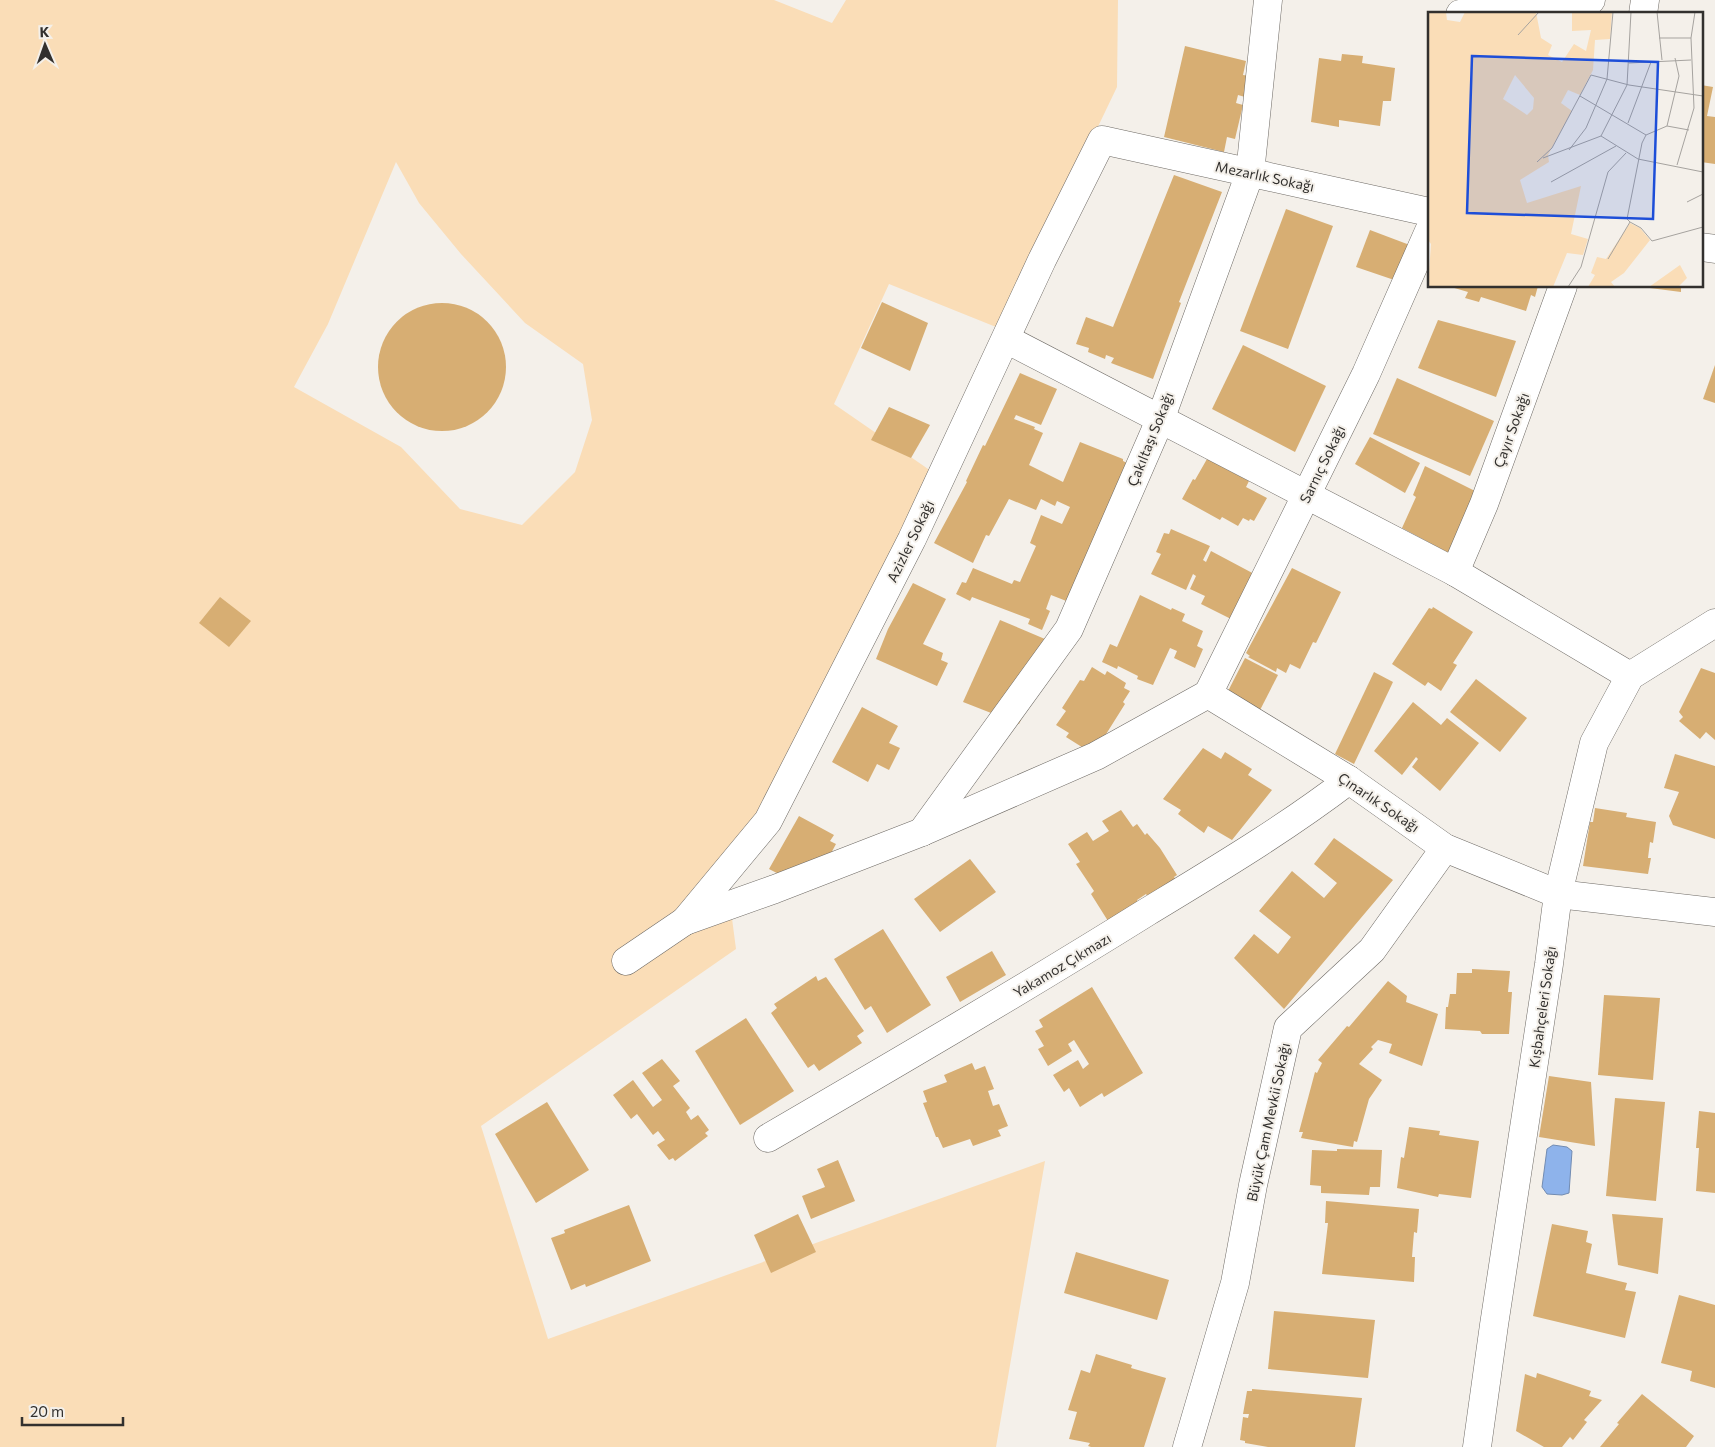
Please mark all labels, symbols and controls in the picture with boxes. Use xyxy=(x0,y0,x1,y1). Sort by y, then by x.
inset map xyxy=(1428,12,1702,288)
north arrow xyxy=(20,20,70,70)
text: K xyxy=(39,23,50,40)
street label: Mezarlık Sokağı xyxy=(1214,157,1316,195)
street label: Çakıltaşı Sokağı xyxy=(1123,389,1177,489)
street label: Çayır Sokağı xyxy=(1490,390,1532,470)
street label: Sarnıç Sokağı xyxy=(1296,422,1348,506)
street label: Azizler Sokağı xyxy=(883,497,937,585)
street label: Çınarlık Sokağı xyxy=(1335,769,1423,835)
street label: Yakamoz Çıkmazı xyxy=(1010,929,1114,1001)
street label: Kışbahçeleri Sokağı xyxy=(1525,945,1559,1069)
street label: Büyük Çam Mevkii Sokağı xyxy=(1243,1041,1293,1203)
scale bar xyxy=(22,1394,124,1426)
text: 20 m xyxy=(30,1402,64,1420)

